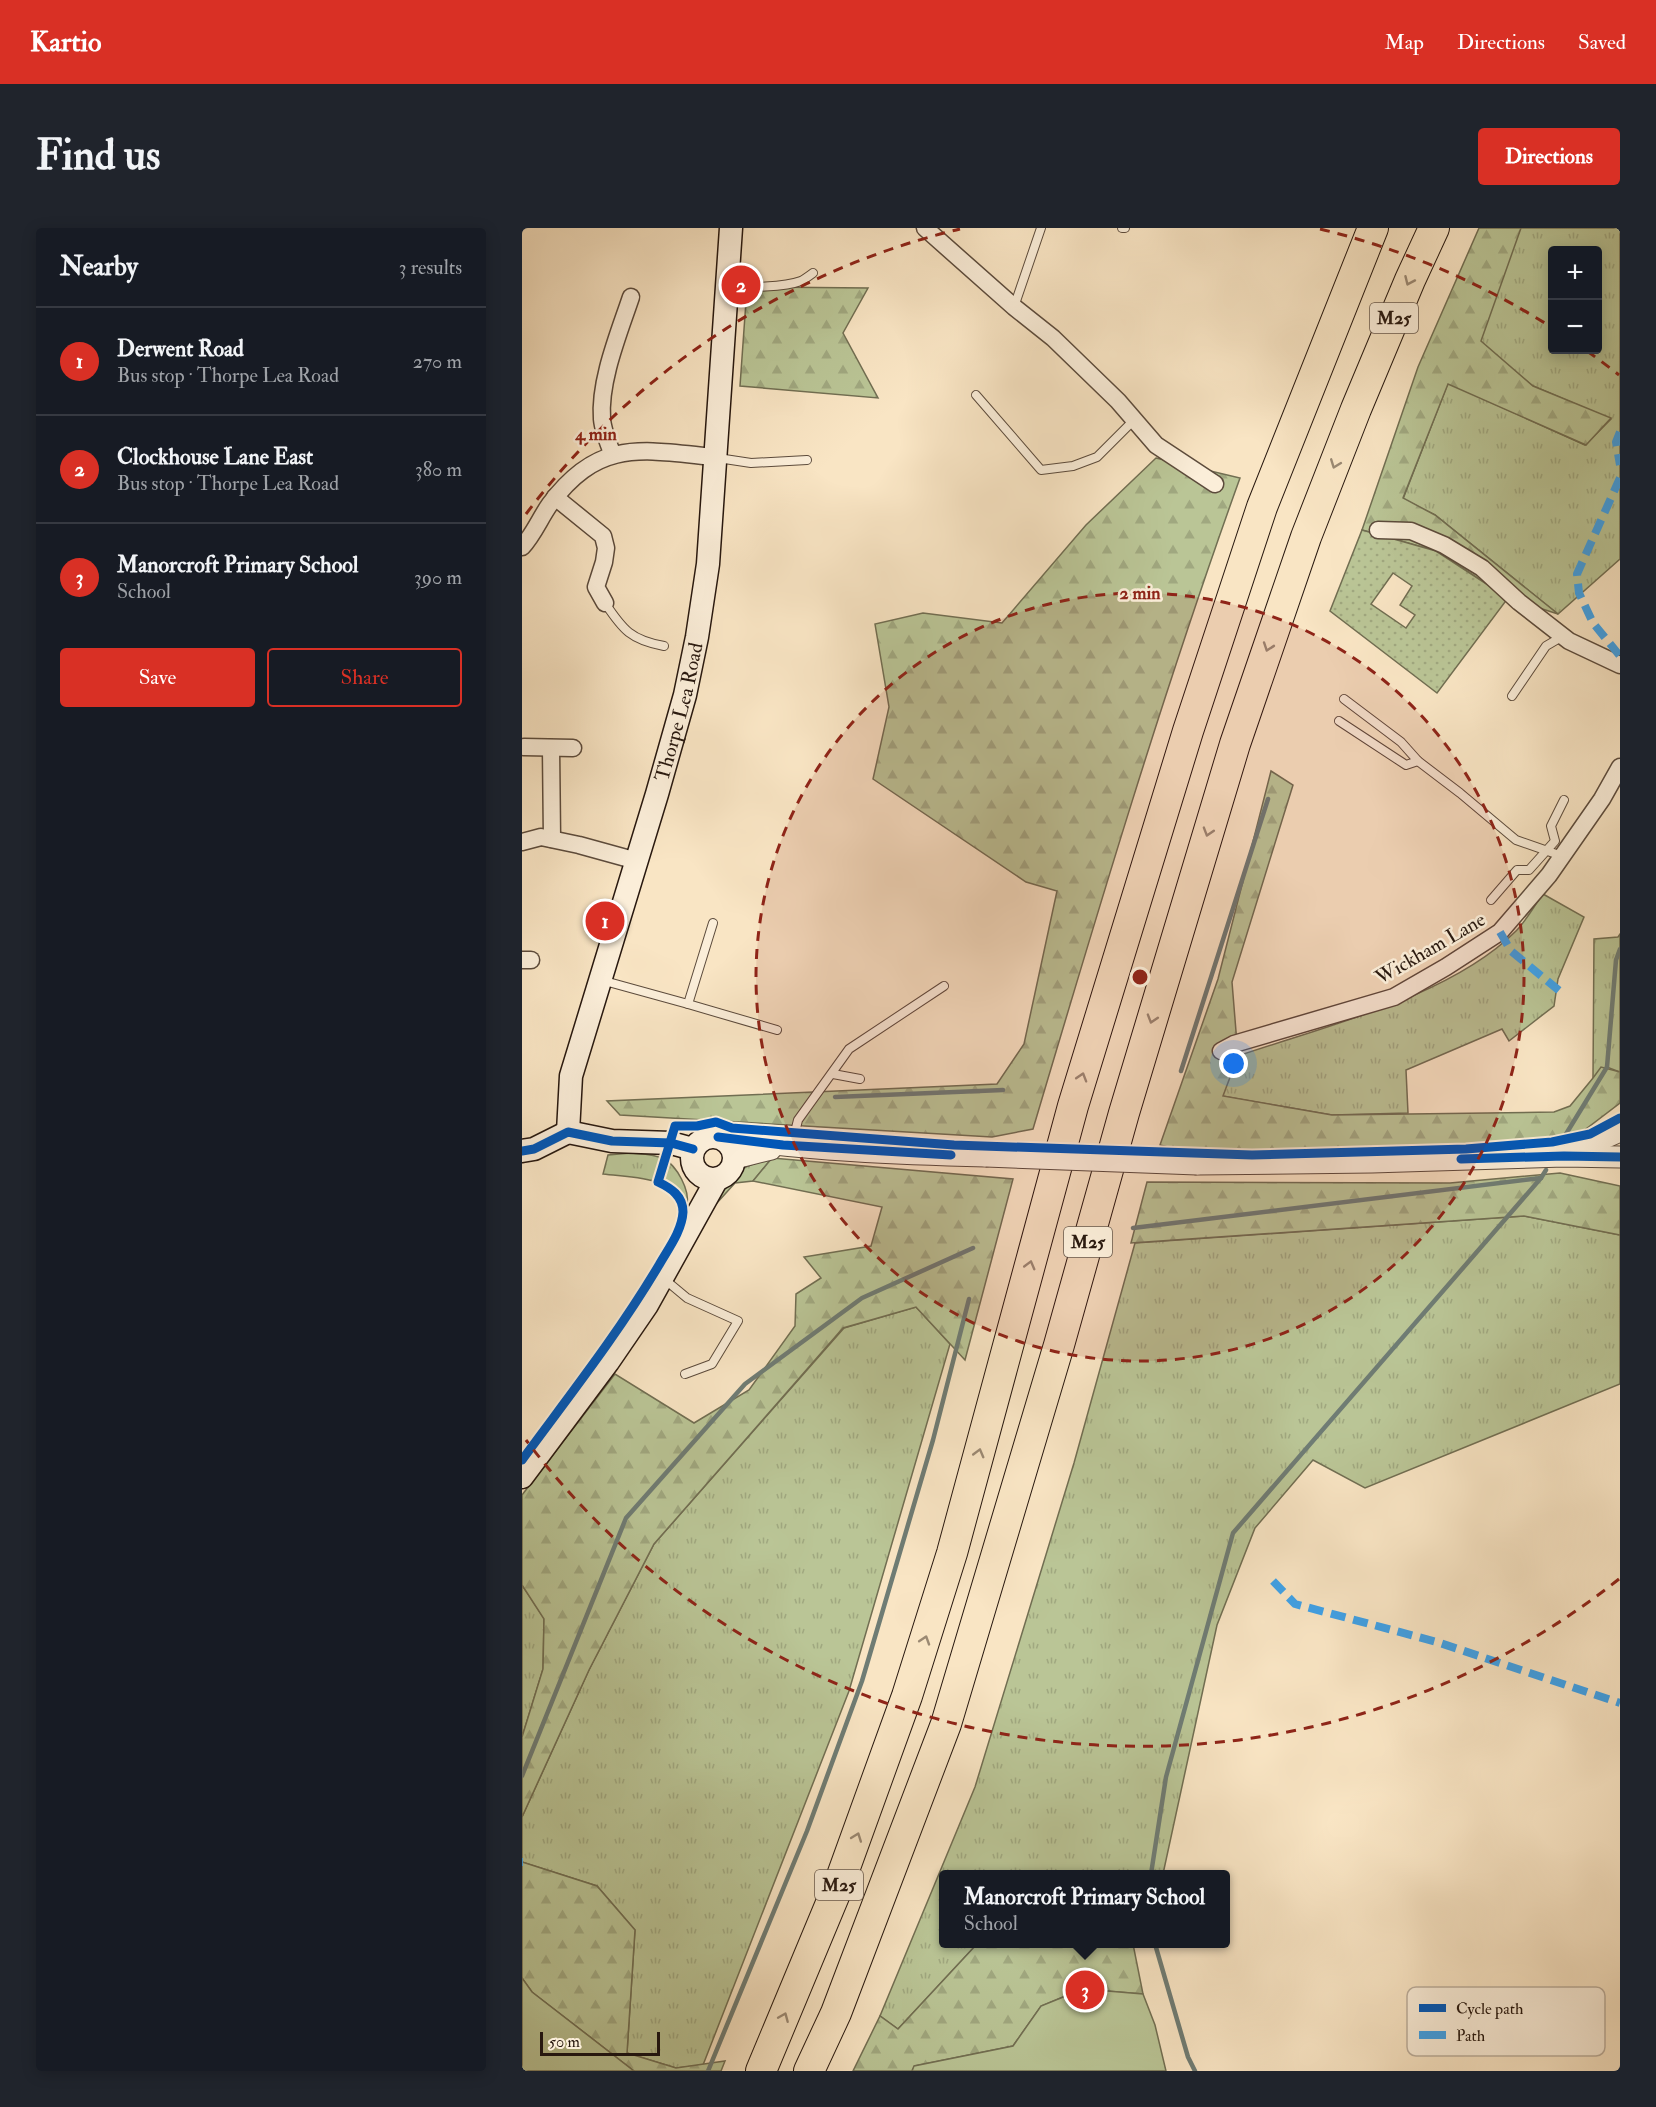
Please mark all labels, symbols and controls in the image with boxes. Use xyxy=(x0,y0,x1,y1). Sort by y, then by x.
text: Kartio xyxy=(30,25,101,60)
text: Map xyxy=(1384,29,1424,56)
text: Directions xyxy=(1457,29,1545,56)
text: Saved xyxy=(1578,29,1626,56)
button: Directions xyxy=(1478,128,1620,185)
text: Find us xyxy=(36,130,160,182)
map controls xyxy=(1548,246,1602,354)
button: + xyxy=(1548,246,1602,300)
text: Nearby xyxy=(60,251,138,283)
text: 3 results xyxy=(399,255,462,280)
pin: 2 xyxy=(722,262,760,308)
one-way arrow xyxy=(1404,275,1416,286)
button: − xyxy=(1548,300,1602,354)
road number: M25 xyxy=(1370,303,1418,333)
text: Derwent Road xyxy=(117,335,244,363)
text: 1 xyxy=(76,349,83,374)
text: 270 m xyxy=(413,349,462,374)
text: Bus stop · Thorpe Lea Road xyxy=(117,363,339,388)
text: 4 min xyxy=(574,423,617,446)
text: Clockhouse Lane East xyxy=(117,443,313,471)
text: 2 xyxy=(74,457,85,482)
text: 380 m xyxy=(415,457,462,482)
one-way arrow xyxy=(1330,458,1342,469)
text: Bus stop · Thorpe Lea Road xyxy=(117,471,339,496)
text: Manorcroft Primary School xyxy=(117,551,358,579)
text: 3 xyxy=(76,565,83,590)
text: 390 m xyxy=(414,565,462,590)
text: School xyxy=(117,579,171,604)
text: 2 min xyxy=(1120,582,1161,605)
street label: Thorpe Lea Road xyxy=(649,640,709,784)
one-way arrow xyxy=(1263,641,1276,652)
button: Save xyxy=(60,648,255,707)
button: Share xyxy=(267,648,462,707)
one-way arrow xyxy=(1203,827,1215,837)
pin: 1 xyxy=(586,898,625,944)
street label: Wickham Lane xyxy=(1370,907,1490,990)
centre of rings xyxy=(1130,967,1150,987)
one-way arrow xyxy=(1147,1013,1159,1024)
your location xyxy=(1219,1049,1248,1078)
one-way arrow xyxy=(1075,1072,1087,1083)
road number: M25 xyxy=(1064,1227,1112,1257)
one-way arrow xyxy=(1023,1260,1035,1271)
one-way arrow xyxy=(972,1448,984,1459)
one-way arrow xyxy=(918,1635,930,1646)
one-way arrow xyxy=(850,1832,862,1843)
road number: M25 xyxy=(815,1870,863,1900)
popup xyxy=(939,1870,1230,1948)
text: Manorcroft Primary School xyxy=(964,1883,1205,1911)
text: School xyxy=(964,1911,1018,1936)
pin: 3 xyxy=(1066,1968,1104,2012)
legend xyxy=(1407,1987,1605,2056)
text: Cycle path xyxy=(1456,1999,1524,2020)
one-way arrow xyxy=(777,2013,789,2024)
text: Path xyxy=(1456,2026,1486,2046)
scale bar xyxy=(540,2029,660,2056)
text: 50 m xyxy=(549,2032,580,2052)

